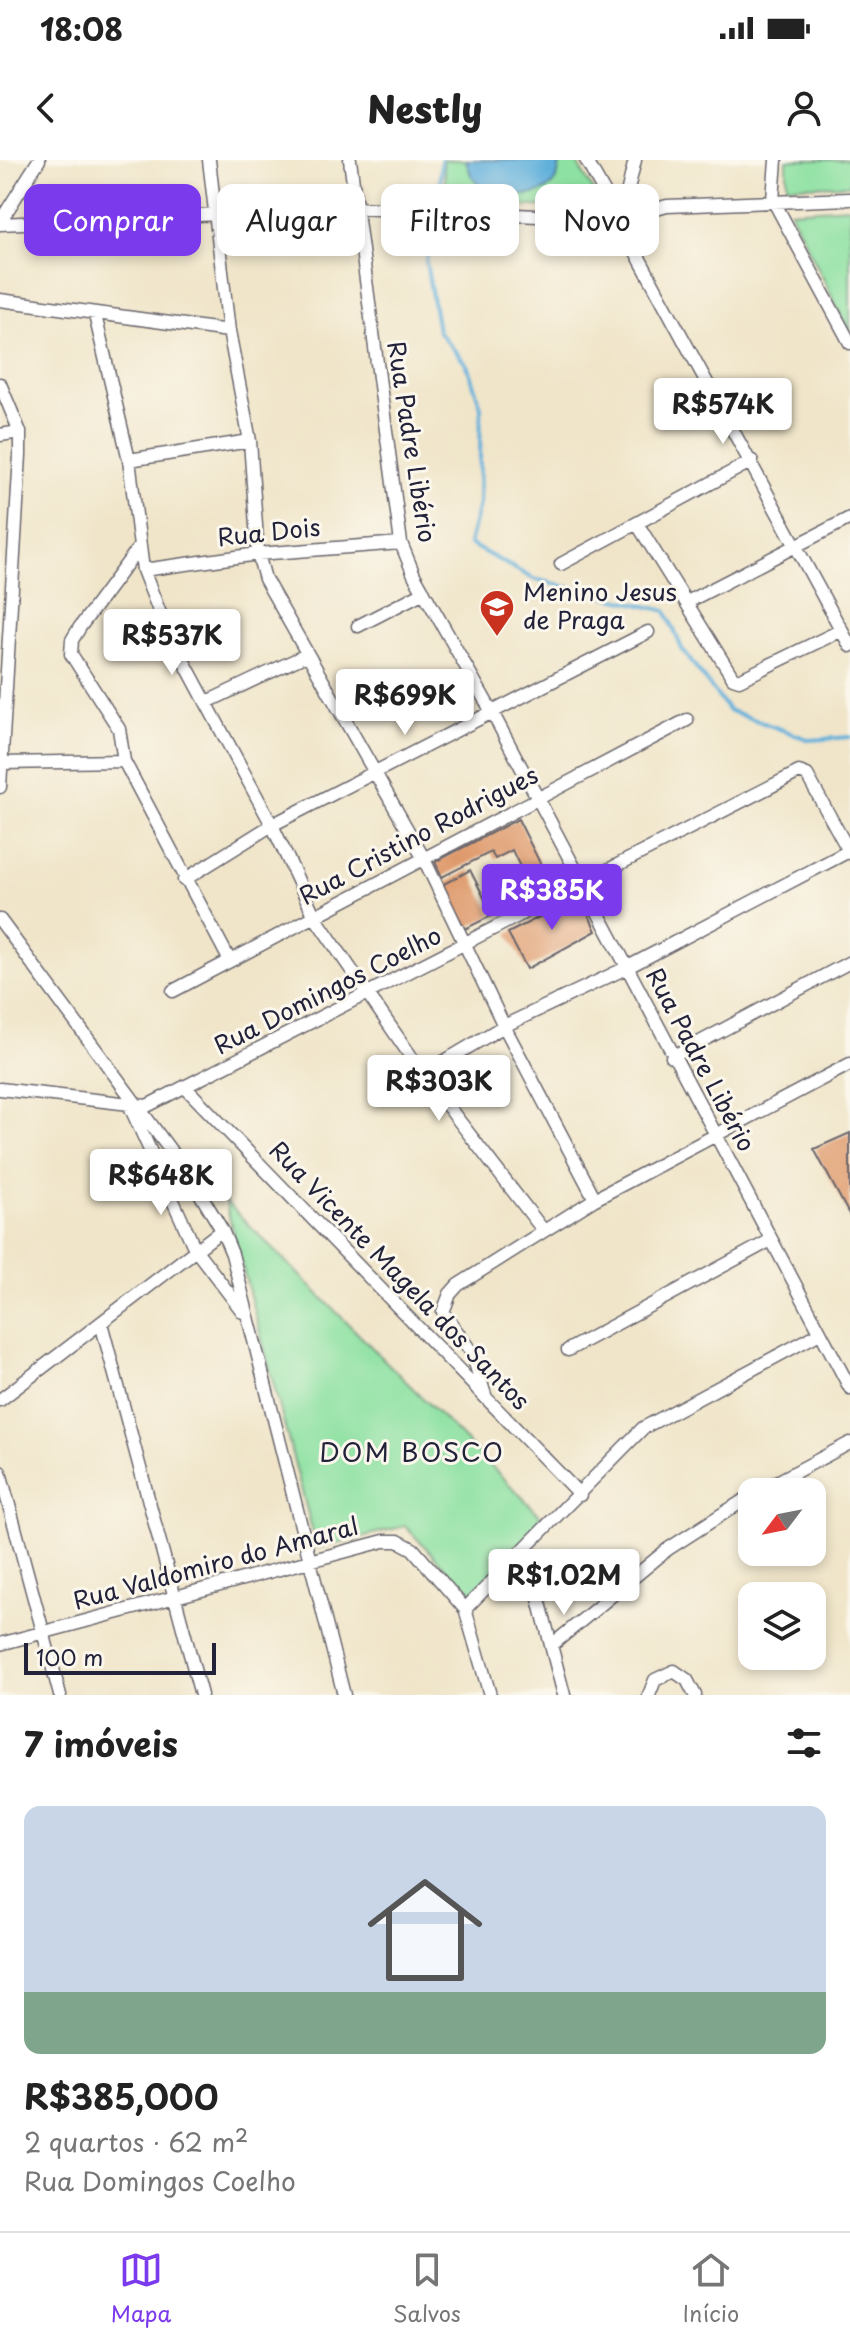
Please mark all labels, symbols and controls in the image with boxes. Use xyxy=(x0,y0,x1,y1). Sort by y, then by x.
text: 18:08 xyxy=(40,6,123,51)
text: Nestly xyxy=(368,81,482,135)
icon: back xyxy=(24,86,68,130)
icon: person xyxy=(782,86,826,130)
chip: Comprar xyxy=(24,184,201,256)
chip: Alugar xyxy=(217,184,365,256)
chip: Filtros xyxy=(381,184,519,256)
chip: Novo xyxy=(535,184,659,256)
street label: Rua Padre Libério xyxy=(379,338,447,545)
pin: R$574K xyxy=(658,378,788,446)
text: R$574K xyxy=(672,384,774,423)
street label: Rua Dois xyxy=(216,508,322,554)
place label: Menino Jesus de Praga xyxy=(523,573,677,637)
school or university icon: Menino Jesus de Praga xyxy=(478,588,516,638)
pin: R$537K xyxy=(107,609,237,677)
text: R$537K xyxy=(121,615,223,654)
pin: R$699K xyxy=(340,669,470,737)
text: R$699K xyxy=(354,675,456,714)
street label: Rua Cristino Rodrigues xyxy=(292,756,544,913)
pin: R$385K xyxy=(487,864,617,932)
text: R$385K xyxy=(500,870,604,909)
street label: Rua Domingos Coelho xyxy=(207,916,447,1062)
street label: Rua Padre Libério xyxy=(638,961,765,1157)
pin: R$303K xyxy=(374,1055,504,1123)
text: R$303K xyxy=(385,1061,493,1100)
street label: Rua Vicente Magela dos Santos xyxy=(262,1132,539,1417)
pin: R$648K xyxy=(96,1149,226,1217)
text: R$648K xyxy=(108,1155,214,1194)
district label: DOM BOSCO xyxy=(319,1432,505,1471)
north arrow xyxy=(738,1478,826,1566)
map controls xyxy=(738,1478,826,1670)
street label: Rua Valdomiro do Amaral xyxy=(69,1507,362,1618)
pin: R$1.02M xyxy=(490,1549,638,1617)
text: R$1.02M xyxy=(507,1555,621,1594)
button: layers xyxy=(738,1582,826,1670)
scale bar xyxy=(24,1639,216,1675)
text: 100 m xyxy=(36,1640,103,1673)
text: 7 imóveis xyxy=(24,1717,178,1769)
icon: filters xyxy=(782,1721,826,1765)
icon: home xyxy=(353,1858,497,2002)
text: R$385,000 xyxy=(24,2070,218,2122)
text: 2 quartos · 62 m² xyxy=(24,2122,248,2161)
text: Rua Domingos Coelho xyxy=(24,2161,296,2200)
tab: Mapa xyxy=(111,2248,171,2329)
tab: Salvos xyxy=(393,2248,461,2329)
tab: Início xyxy=(683,2248,739,2329)

